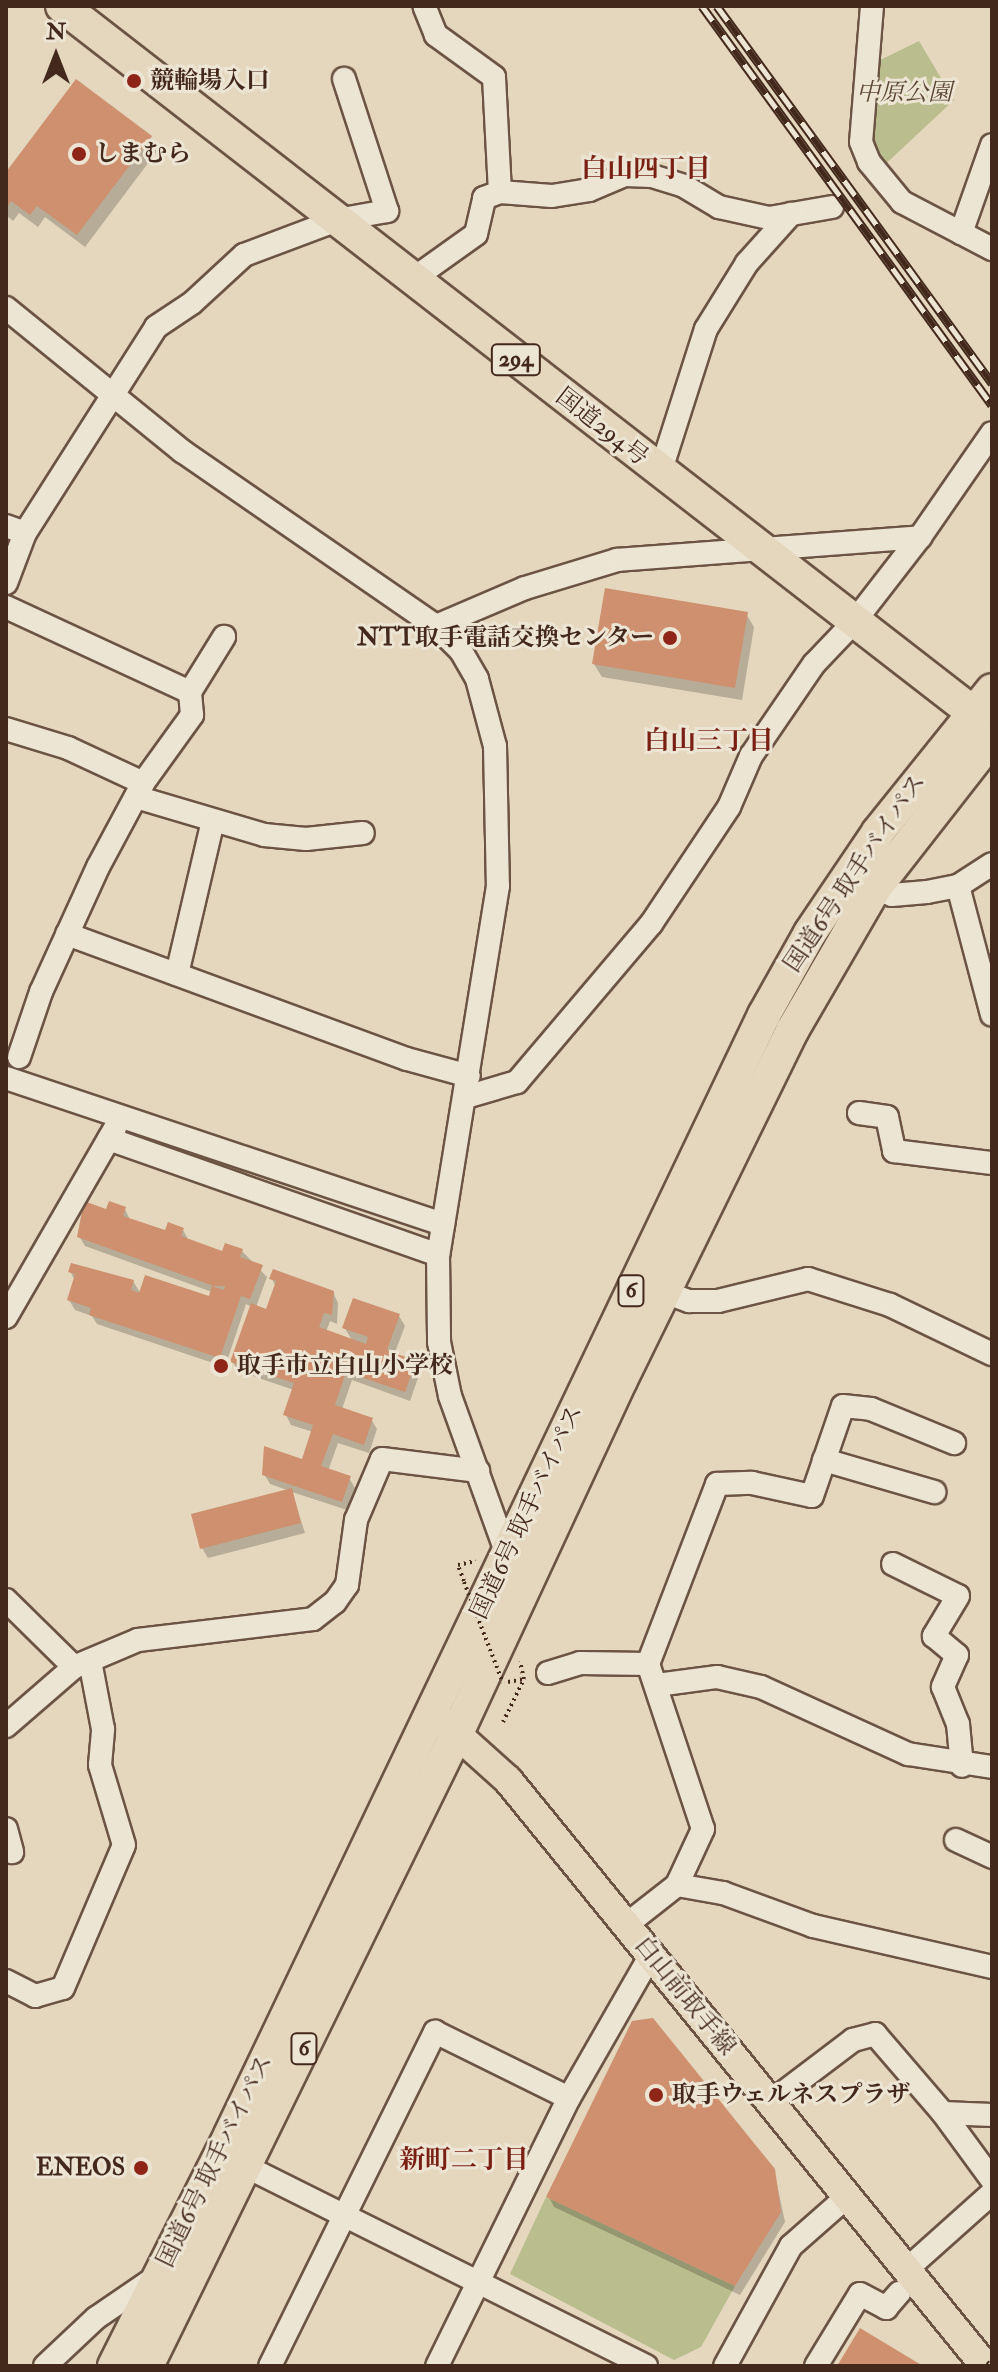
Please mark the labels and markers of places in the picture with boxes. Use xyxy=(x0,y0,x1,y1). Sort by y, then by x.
place label: 競輪場入口 xyxy=(150,67,270,95)
marker: 競輪場入口 xyxy=(125,72,143,90)
place label: しまむら xyxy=(95,140,191,168)
marker: しまむら xyxy=(70,145,88,163)
place label: NTT取手電話交換センター xyxy=(356,624,654,652)
marker: NTT取手電話交換センター xyxy=(661,629,679,647)
place label: 取手市立白山小学校 xyxy=(237,1352,453,1380)
marker: 取手市立白山小学校 xyxy=(212,1357,230,1375)
place label: 取手ウェルネスプラザ xyxy=(672,2081,912,2109)
marker: 取手ウェルネスプラザ xyxy=(647,2086,665,2104)
place label: ENEOS xyxy=(36,2154,125,2182)
marker: ENEOS xyxy=(132,2159,150,2177)

